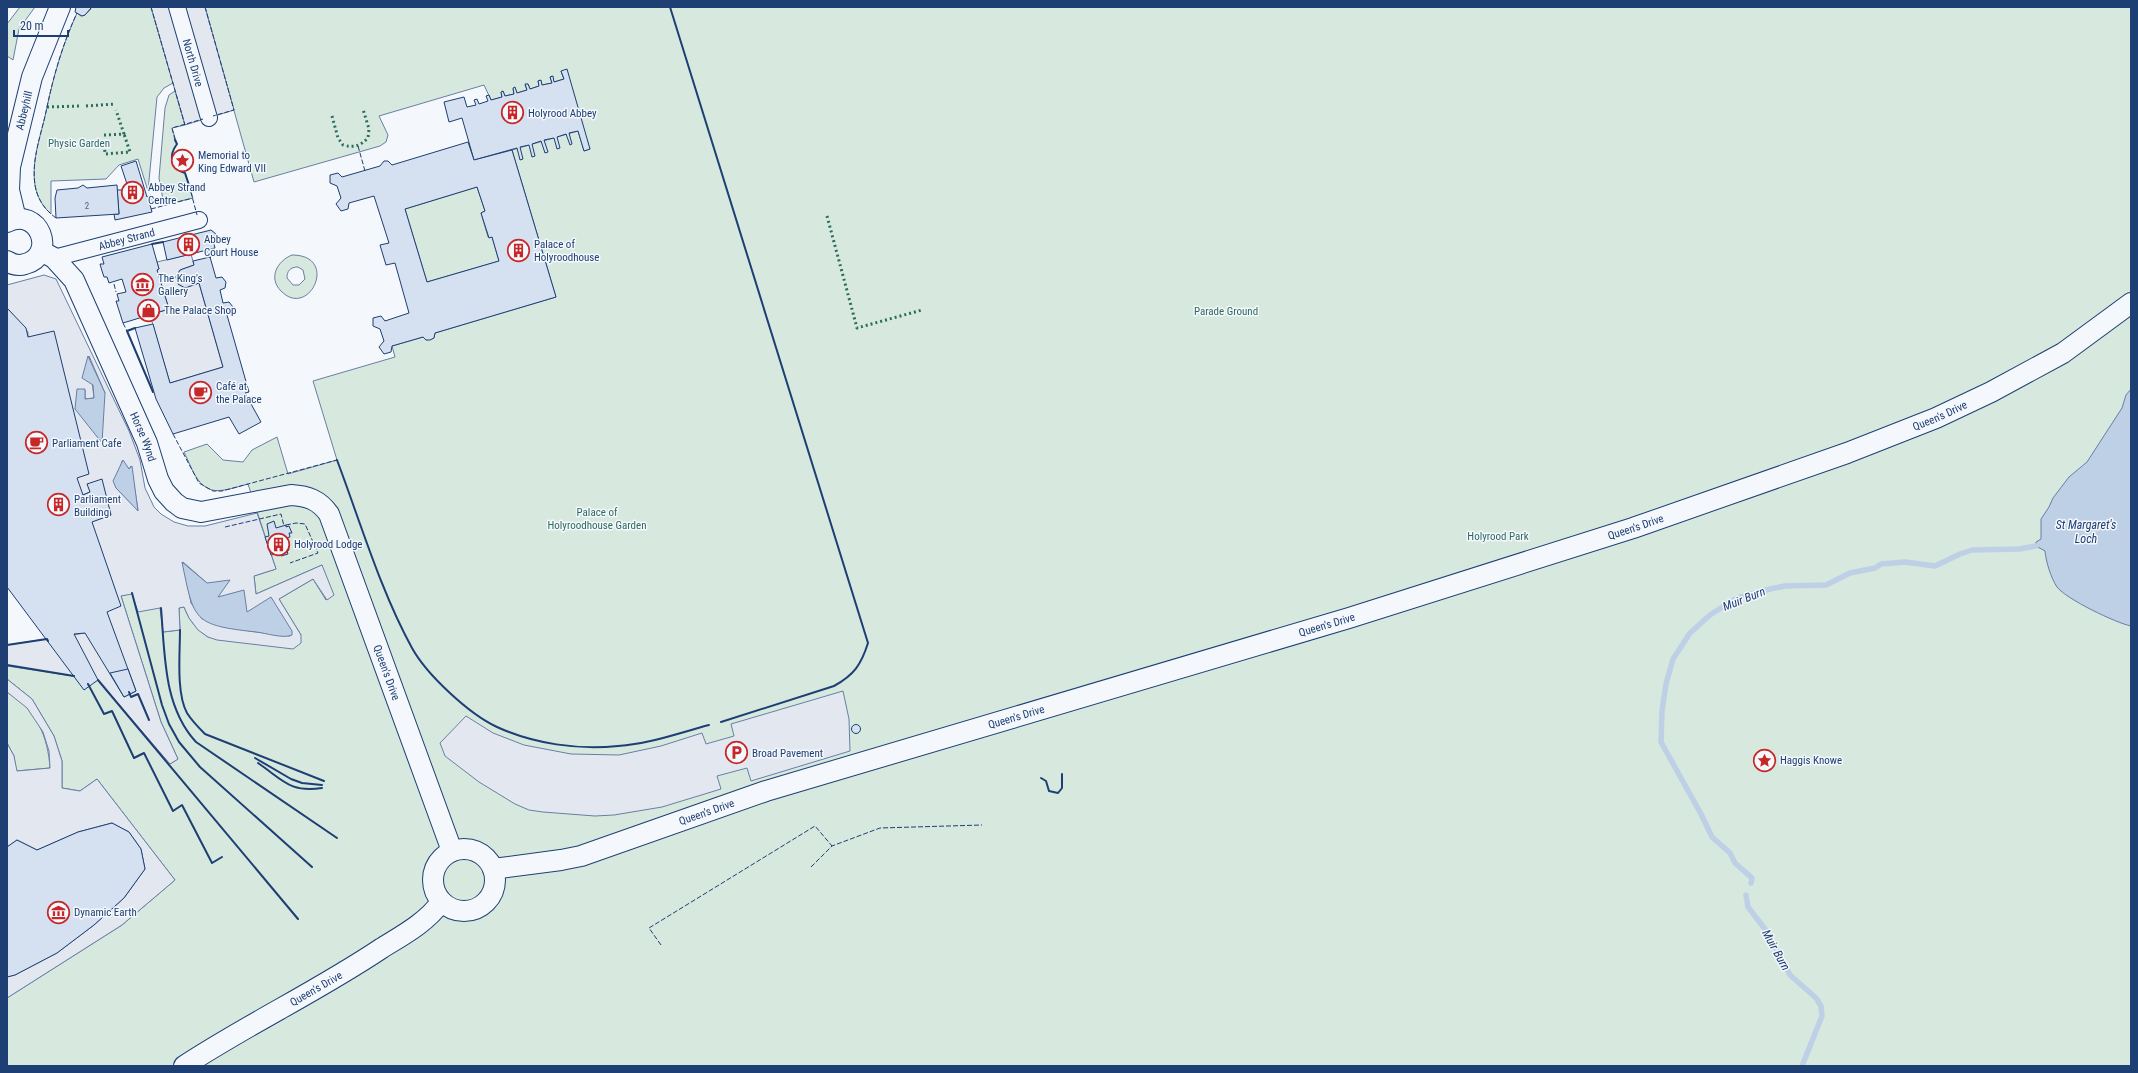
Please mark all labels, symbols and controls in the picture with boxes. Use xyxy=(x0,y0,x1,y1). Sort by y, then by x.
scale bar xyxy=(14,12,68,38)
text: 20 m xyxy=(20,19,44,33)
street label: North Drive xyxy=(180,37,206,88)
street label: Abbeyhill xyxy=(13,90,35,132)
building icon: Holyrood Abbey xyxy=(500,100,526,126)
place label: Holyrood Abbey xyxy=(528,107,597,120)
park label: Physic Garden xyxy=(48,137,110,150)
place icon: Memorial to King Edward VII xyxy=(170,148,196,174)
place label: Memorial to King Edward VII xyxy=(198,149,266,175)
building icon: Abbey Strand Centre xyxy=(119,180,145,206)
place label: Abbey Strand Centre xyxy=(148,181,206,207)
house number: 2 xyxy=(85,201,90,211)
street label: Abbey Strand xyxy=(97,226,156,253)
building icon: Abbey Court House xyxy=(176,232,202,258)
place label: Abbey Court House xyxy=(204,233,258,259)
building icon: Palace of Holyroodhouse xyxy=(506,237,532,263)
place label: Palace of Holyroodhouse xyxy=(534,238,600,264)
museum icon: The King's Gallery xyxy=(130,271,156,297)
place label: The King's Gallery xyxy=(158,272,203,298)
shop icon: The Palace Shop xyxy=(136,297,162,323)
place label: The Palace Shop xyxy=(164,304,237,317)
park label: Parade Ground xyxy=(1194,305,1258,318)
cafe icon: Café at the Palace xyxy=(188,379,214,405)
place label: Café at the Palace xyxy=(216,380,262,406)
street label: Queen's Drive xyxy=(1911,398,1969,434)
street label: Horse Wynd xyxy=(127,410,158,463)
cafe icon: Parliament Cafe xyxy=(24,430,50,456)
place label: Parliament Cafe xyxy=(52,437,122,450)
building icon: Parliament Building xyxy=(45,492,71,518)
place label: Parliament Building xyxy=(74,493,121,519)
park label: Palace of Holyroodhouse Garden xyxy=(548,506,647,532)
street label: Queen's Drive xyxy=(1606,512,1665,543)
water label: St Margaret's Loch xyxy=(2056,518,2116,546)
park label: Holyrood Park xyxy=(1467,530,1529,543)
building icon: Holyrood Lodge xyxy=(265,531,291,557)
place label: Holyrood Lodge xyxy=(294,538,363,551)
water label: Muir Burn xyxy=(1721,584,1768,614)
street label: Queen's Drive xyxy=(1297,611,1357,640)
street label: Queen's Drive xyxy=(370,643,402,702)
street label: Queen's Drive xyxy=(987,703,1046,732)
parking icon: Broad Pavement xyxy=(723,740,749,766)
place label: Broad Pavement xyxy=(752,747,823,760)
place icon: Haggis Knowe xyxy=(1752,747,1778,773)
place label: Haggis Knowe xyxy=(1780,754,1842,767)
street label: Queen's Drive xyxy=(677,797,736,828)
museum icon: Dynamic Earth xyxy=(45,899,71,925)
place label: Dynamic Earth xyxy=(74,906,137,919)
water label: Muir Burn xyxy=(1759,927,1793,973)
street label: Queen's Drive xyxy=(288,969,345,1009)

